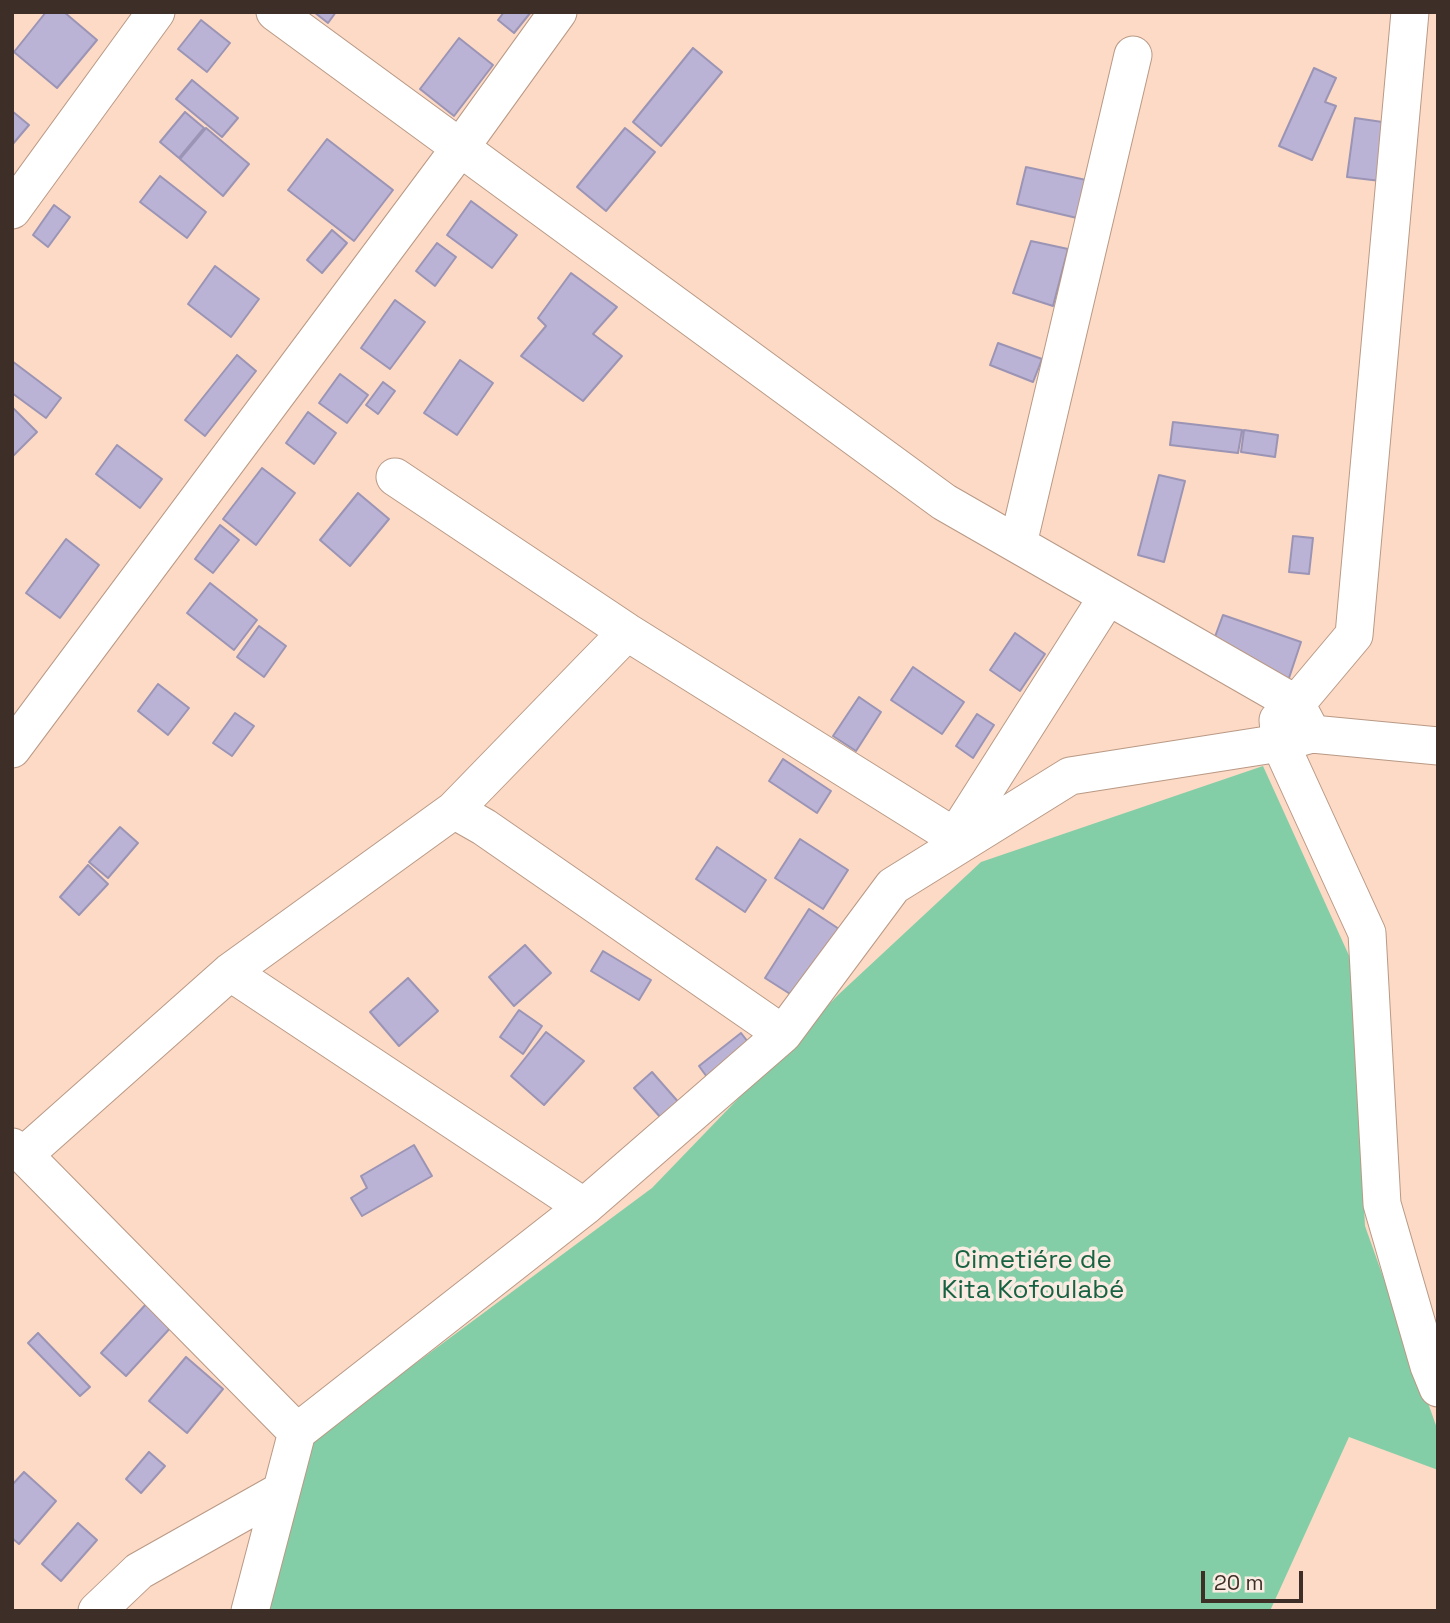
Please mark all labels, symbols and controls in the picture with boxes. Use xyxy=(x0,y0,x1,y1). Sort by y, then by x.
park label: Cimetiére de Kita Kofoulabé xyxy=(942,1245,1124,1306)
scale bar xyxy=(1205,1556,1306,1600)
text: 20 m xyxy=(1214,1569,1264,1596)

